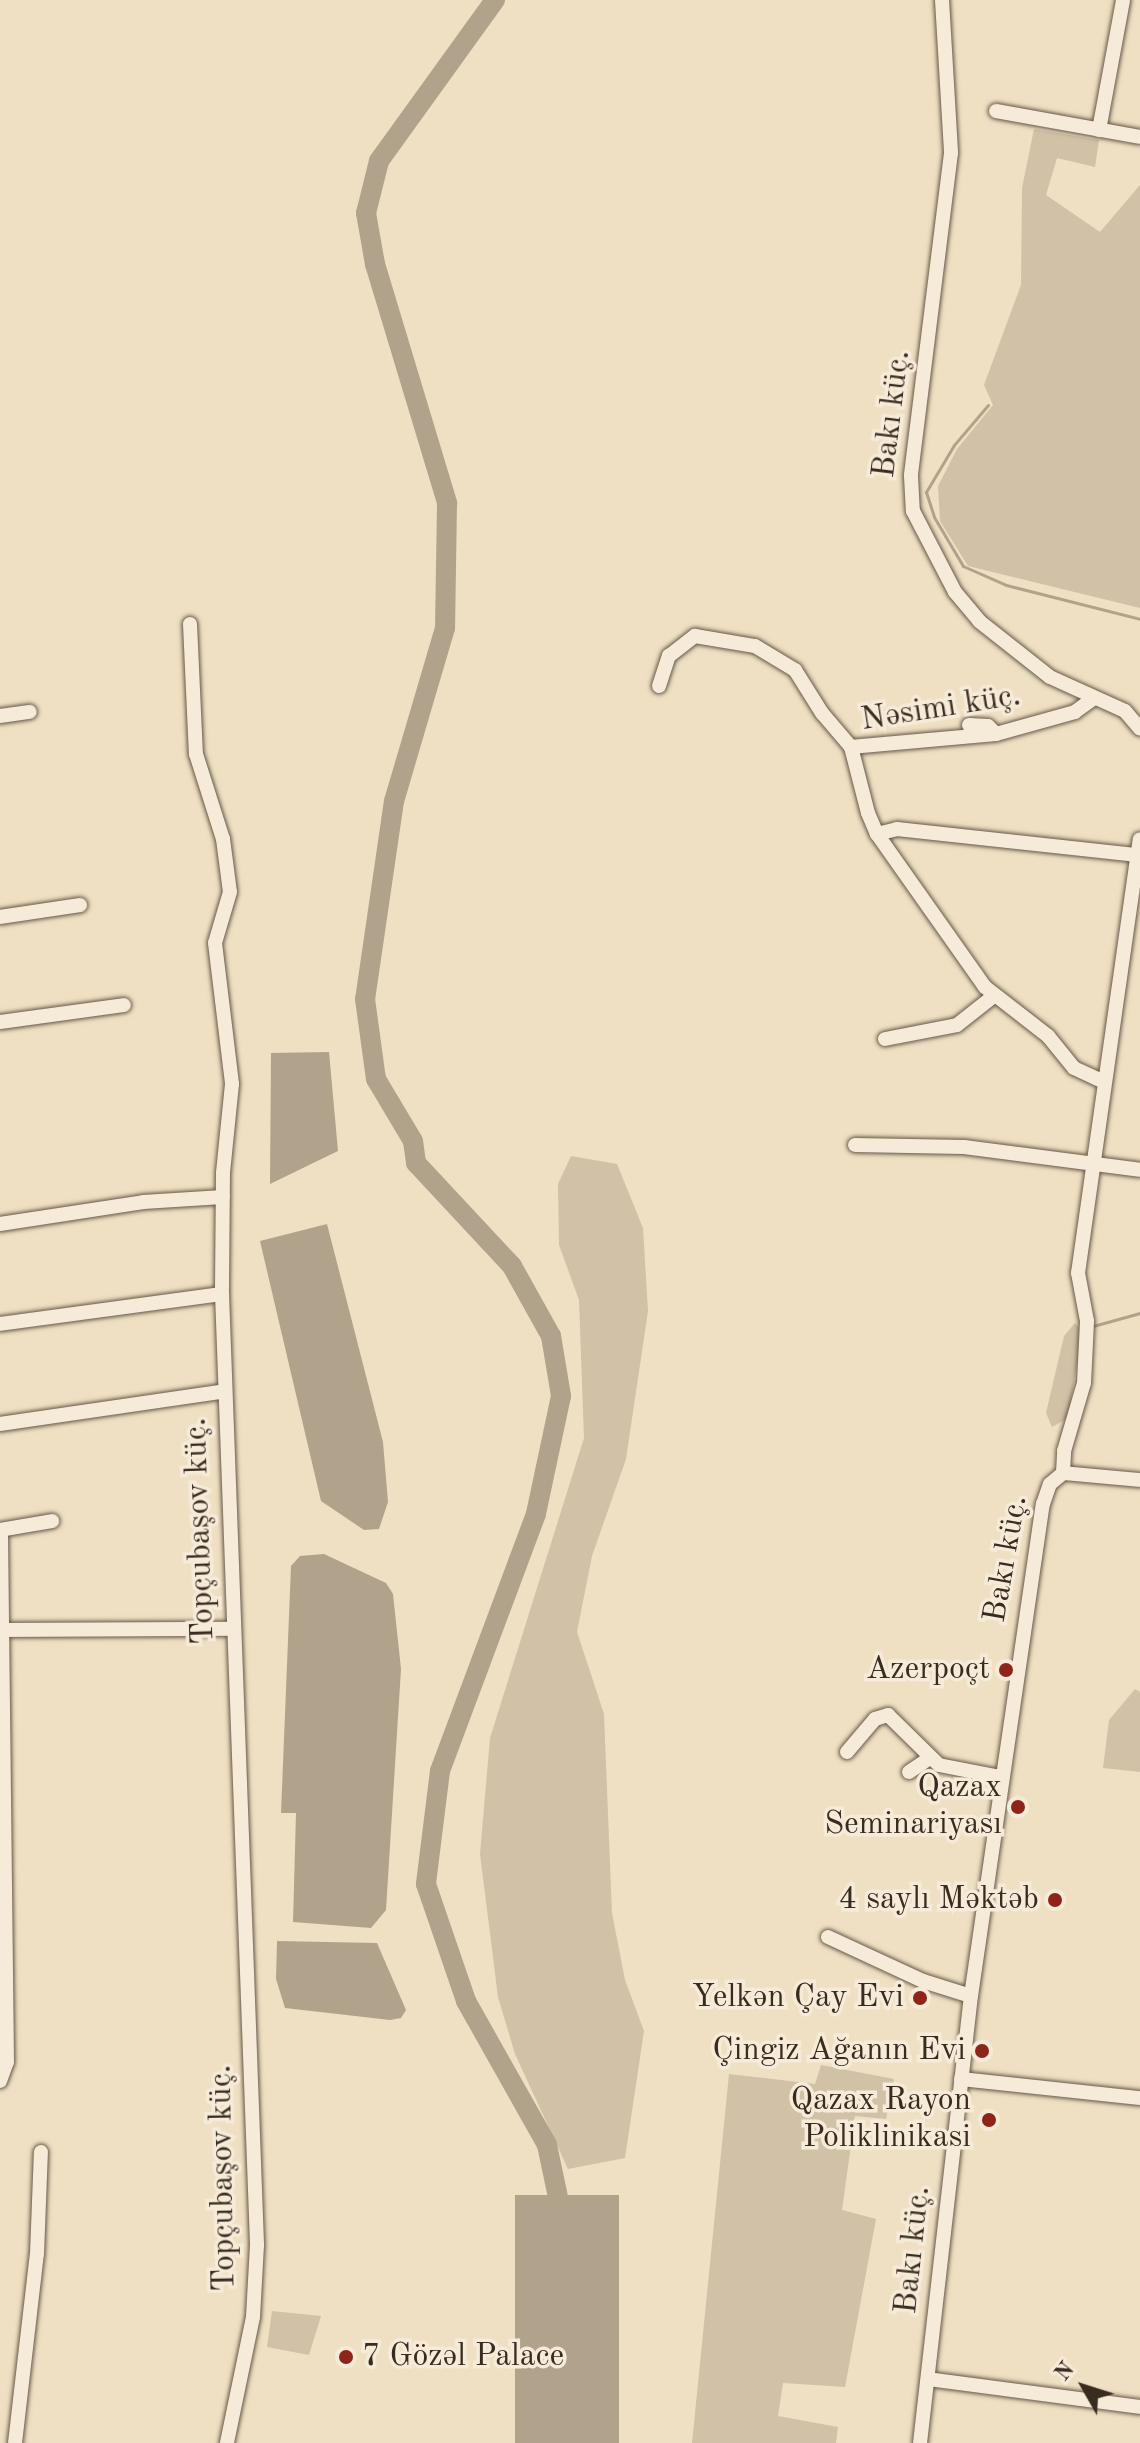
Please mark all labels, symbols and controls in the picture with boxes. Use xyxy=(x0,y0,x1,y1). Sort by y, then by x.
street label: Bakı küç. xyxy=(866,348,920,480)
street label: Nəsimi küç. xyxy=(858,677,1024,741)
street label: Topçubaşov küç. xyxy=(178,1417,224,1645)
street label: Bakı küç. xyxy=(977,1492,1037,1626)
place label: Azerpoçt xyxy=(866,1651,990,1689)
marker: Azerpoçt xyxy=(997,1661,1015,1679)
place label: Qazax Seminariyası xyxy=(824,1770,1002,1845)
marker: Qazax Seminariyası xyxy=(1009,1798,1027,1816)
place label: 4 saylı Məktəb xyxy=(839,1881,1039,1919)
marker: 4 saylı Məktəb xyxy=(1046,1891,1064,1909)
place label: Yelkən Çay Evi xyxy=(692,1979,904,2017)
marker: Yelkən Çay Evi xyxy=(911,1989,929,2007)
place label: Çingiz Ağanın Evi xyxy=(712,2032,966,2070)
marker: Çingiz Ağanın Evi xyxy=(973,2042,991,2060)
street label: Topçubaşov küç. xyxy=(203,2064,245,2292)
place label: Qazax Rayon Poliklinikasi xyxy=(791,2083,971,2158)
marker: Qazax Rayon Poliklinikasi xyxy=(978,2109,1000,2131)
street label: Bakı küç. xyxy=(888,2184,940,2316)
place label: 7 Gözəl Palace xyxy=(362,2338,564,2376)
north arrow xyxy=(1044,2347,1124,2427)
marker: 7 Gözəl Palace xyxy=(337,2348,355,2366)
text: N xyxy=(1052,2358,1079,2385)

